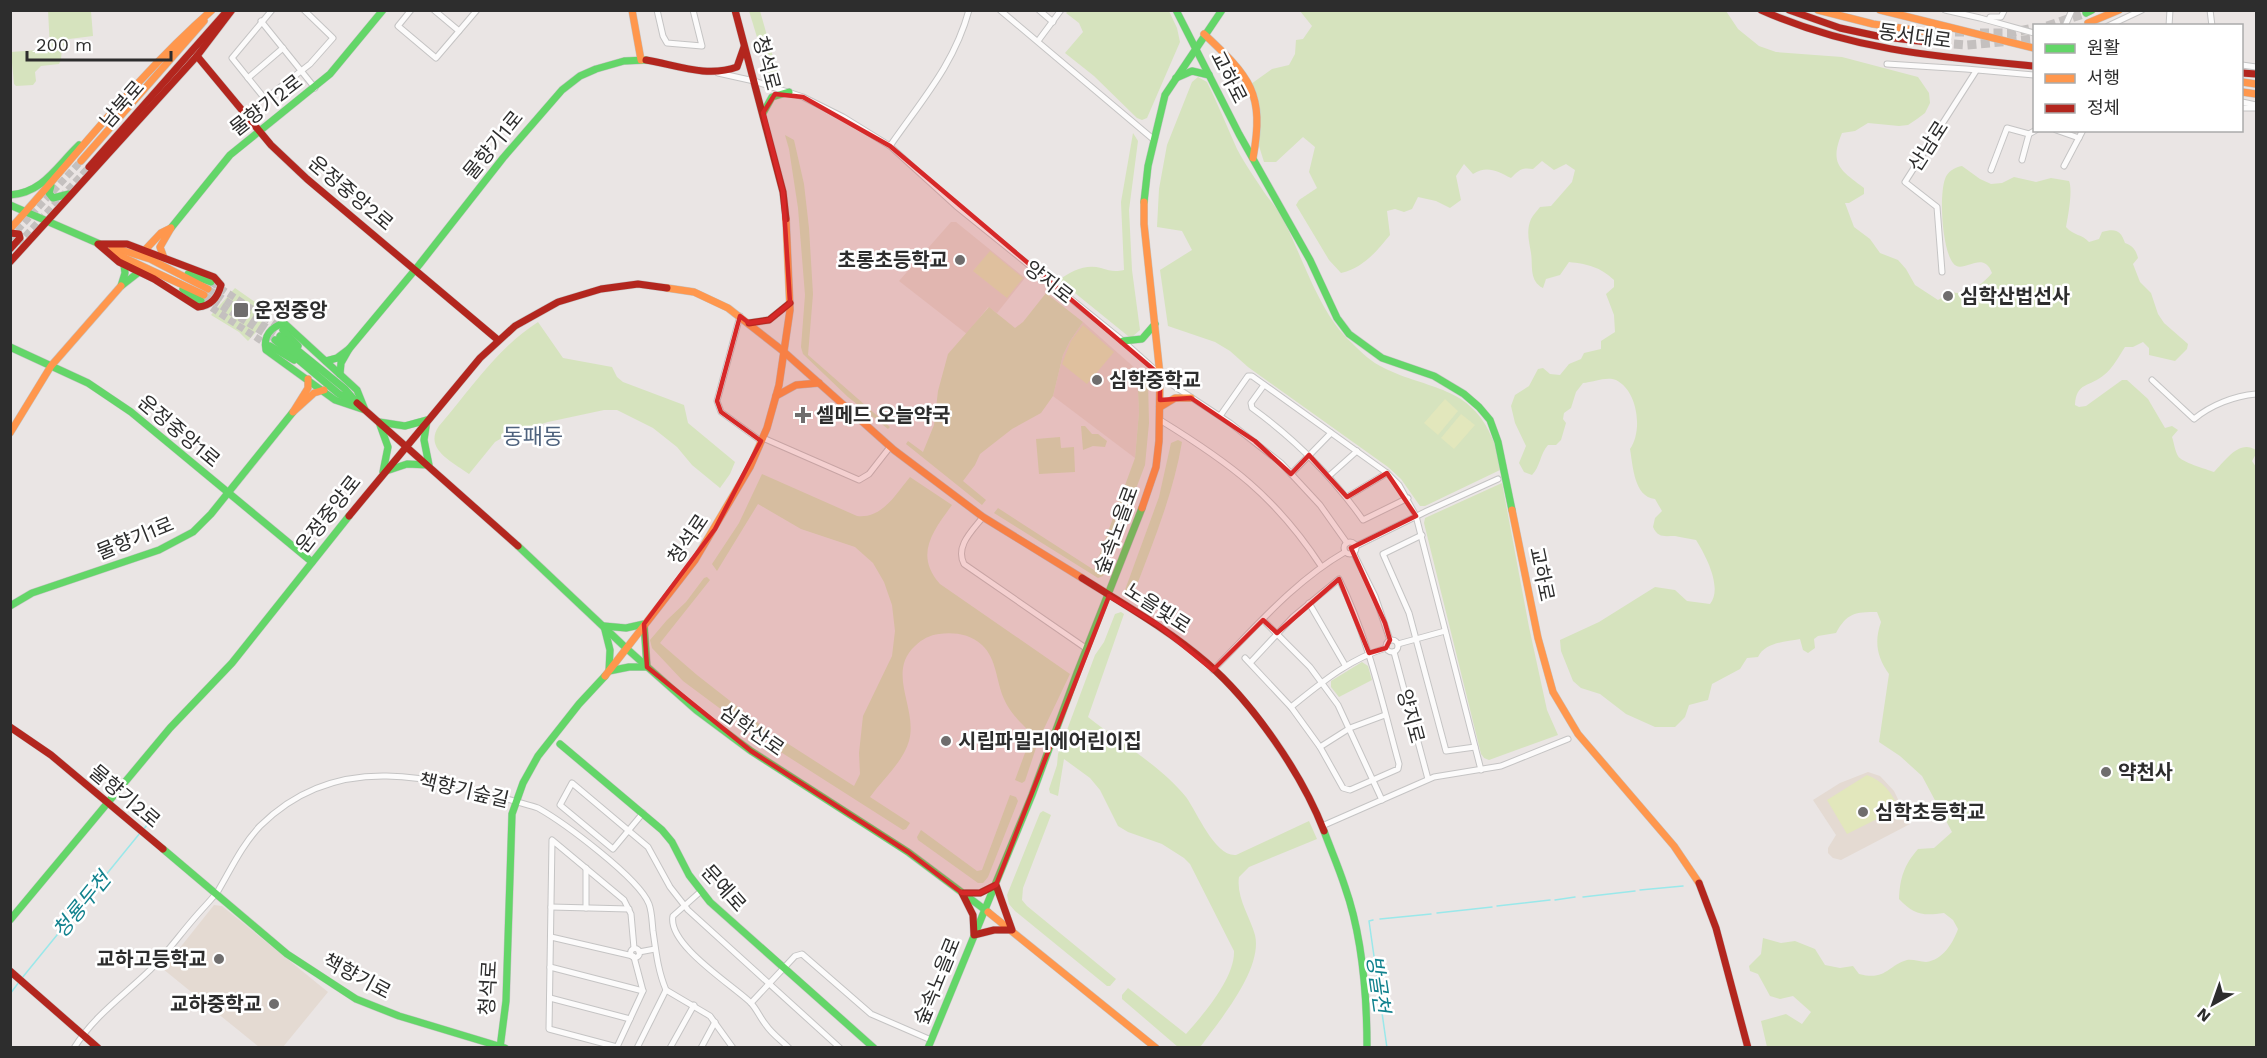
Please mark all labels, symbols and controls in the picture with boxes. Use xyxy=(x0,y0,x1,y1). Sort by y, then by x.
street label: 동서대로 xyxy=(1877,19,1953,53)
scale bar xyxy=(27,24,171,62)
legend xyxy=(2033,24,2243,132)
street label: 청석로 xyxy=(748,33,786,93)
text: 200 m xyxy=(36,34,92,55)
text: 원활 xyxy=(2087,37,2120,58)
street label: 교하로 xyxy=(1206,47,1252,107)
text: 서행 xyxy=(2087,67,2120,88)
street label: 물향기2로 xyxy=(225,69,307,141)
street label: 남북로 xyxy=(95,75,149,133)
text: 정체 xyxy=(2087,97,2120,118)
street label: 물향기1로 xyxy=(458,106,528,184)
street label: 산남로 xyxy=(1903,116,1953,176)
street label: 운정중앙2로 xyxy=(304,150,398,236)
place label: 초롱초등학교 xyxy=(838,248,948,272)
marker: 초롱초등학교 xyxy=(953,253,967,267)
street label: 양지로 xyxy=(1020,256,1078,308)
place label: 심학산법선사 xyxy=(1960,284,2070,308)
marker: 심학산법선사 xyxy=(1941,289,1955,303)
place label: 운정중앙 xyxy=(254,298,328,322)
marker: 운정중앙 xyxy=(232,301,250,319)
place label: 심학중학교 xyxy=(1109,368,1201,392)
marker: 심학중학교 xyxy=(1090,373,1104,387)
street label: 운정중앙1로 xyxy=(133,390,225,472)
place label: 셀메드 오늘약국 xyxy=(816,403,951,427)
marker: 셀메드 오늘약국 xyxy=(794,406,812,424)
district label: 동패동 xyxy=(503,424,563,449)
street label: 운정중앙로 xyxy=(290,470,366,558)
street label: 숲속노을로 xyxy=(1089,483,1143,577)
street label: 청석로 xyxy=(663,509,713,569)
street label: 물향기1로 xyxy=(93,512,177,564)
street label: 교하로 xyxy=(1525,545,1559,603)
street label: 노을빛로 xyxy=(1121,578,1195,638)
street label: 양지로 xyxy=(1392,686,1430,746)
street label: 심학산로 xyxy=(715,699,789,761)
place label: 시립파밀리에어린이집 xyxy=(958,729,1142,753)
marker: 시립파밀리에어린이집 xyxy=(939,734,953,748)
street label: 물향기2로 xyxy=(85,759,165,833)
place label: 약천사 xyxy=(2118,760,2173,784)
marker: 약천사 xyxy=(2099,765,2113,779)
street label: 책향기숲길 xyxy=(416,768,512,812)
place label: 심학초등학교 xyxy=(1875,800,1985,824)
marker: 심학초등학교 xyxy=(1856,805,1870,819)
street label: 문예로 xyxy=(697,859,751,917)
water label: 청룡두천 xyxy=(48,865,117,943)
street label: 숲속노을로 xyxy=(909,934,965,1028)
place label: 교하고등학교 xyxy=(97,947,207,971)
street label: 책향기로 xyxy=(319,948,395,1004)
marker: 교하고등학교 xyxy=(212,952,226,966)
water label: 방골천 xyxy=(1362,953,1395,1017)
street label: 청석로 xyxy=(475,960,501,1016)
north arrow xyxy=(2183,974,2243,1034)
place label: 교하중학교 xyxy=(170,992,262,1016)
marker: 교하중학교 xyxy=(267,997,281,1011)
text: N xyxy=(2193,1004,2214,1026)

